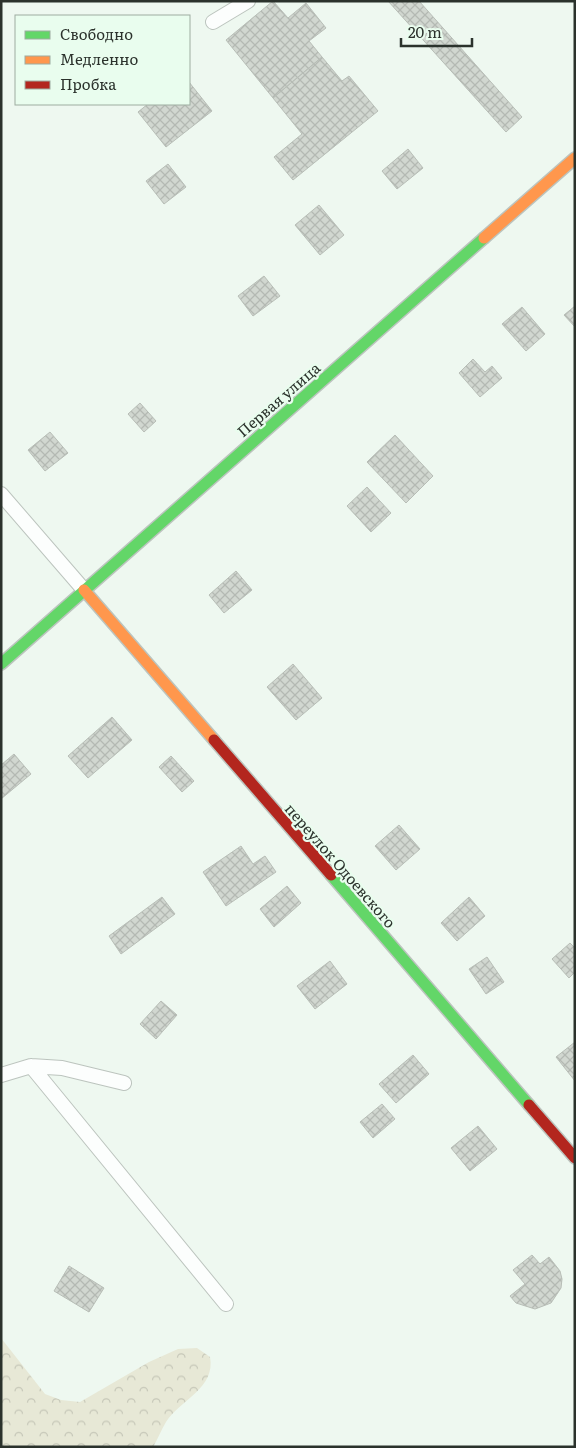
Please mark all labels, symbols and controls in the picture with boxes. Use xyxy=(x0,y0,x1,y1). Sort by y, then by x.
legend xyxy=(15,15,190,105)
scale bar xyxy=(401,15,472,47)
text: 20 m xyxy=(408,20,442,43)
text: Свободно xyxy=(60,22,133,45)
text: Медленно xyxy=(60,47,138,70)
text: Пробка xyxy=(60,72,117,95)
street label: Первая улица xyxy=(231,356,326,442)
street label: переулок Одоевского xyxy=(280,797,402,933)

